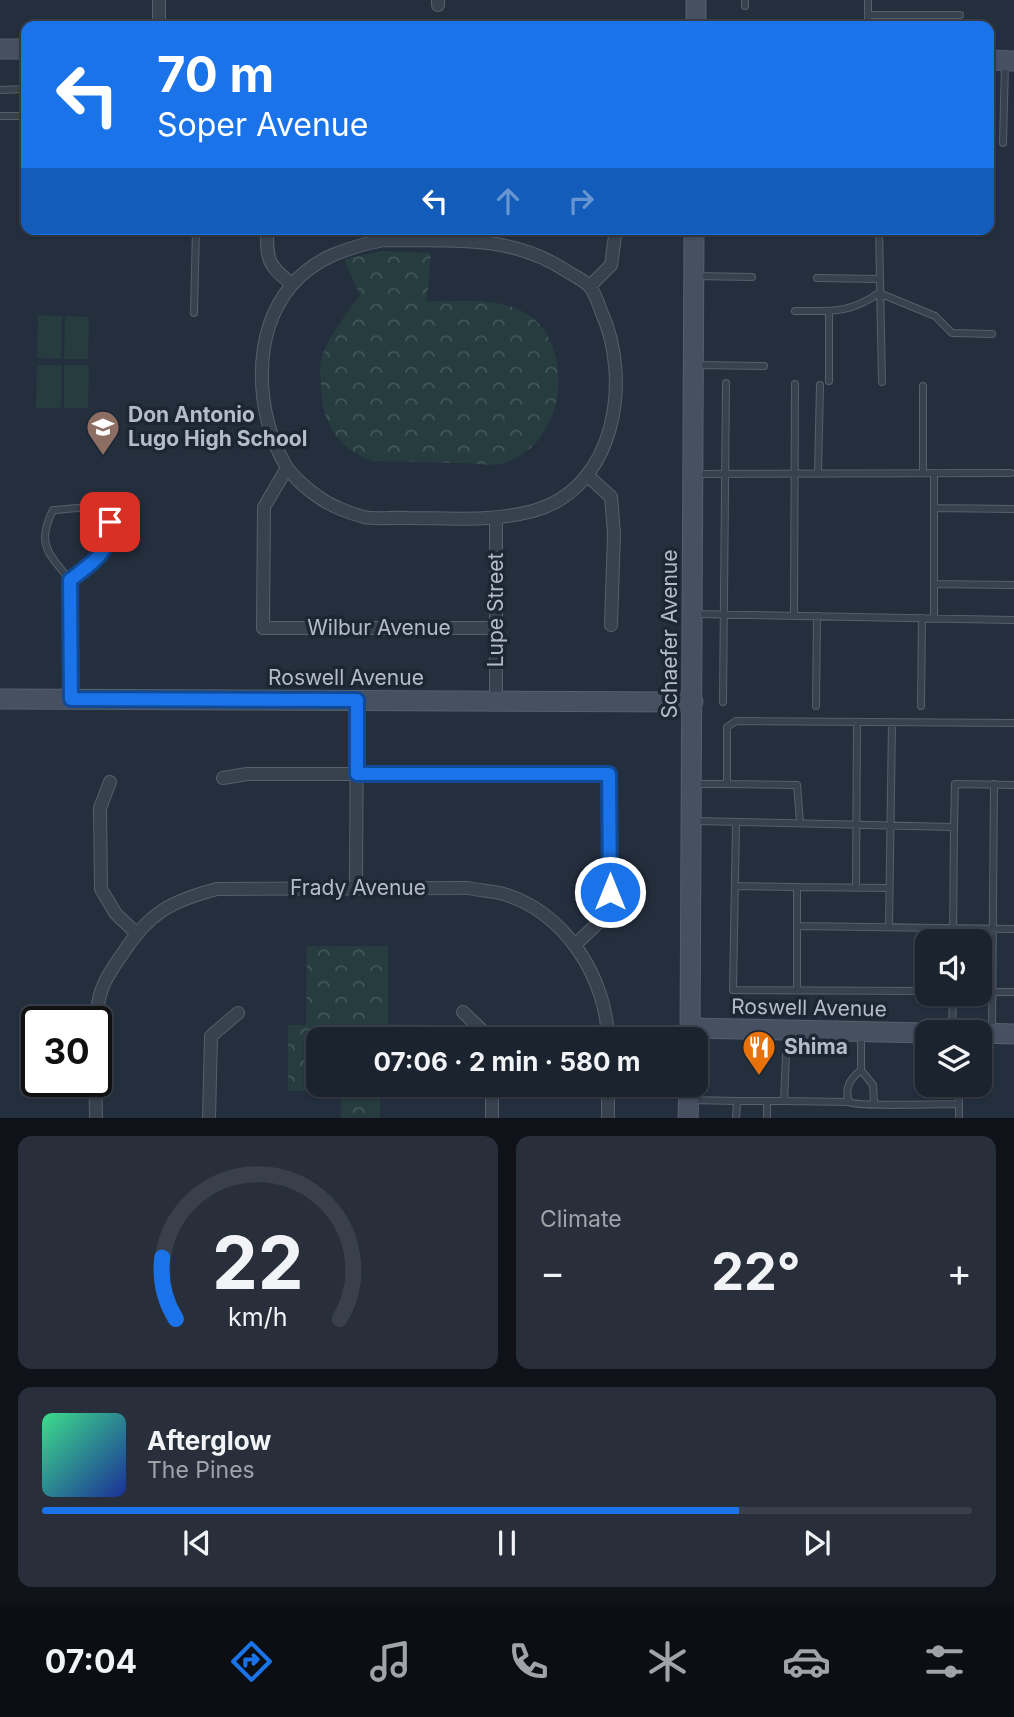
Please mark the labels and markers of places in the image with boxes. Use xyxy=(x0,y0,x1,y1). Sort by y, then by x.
place label: Don Antonio Lugo High School xyxy=(128,402,307,451)
school or university icon: Don Antonio Lugo High School xyxy=(84,408,122,457)
pin xyxy=(80,492,140,552)
restaurant icon: Shima xyxy=(740,1028,778,1077)
place label: Shima xyxy=(784,1034,848,1059)

